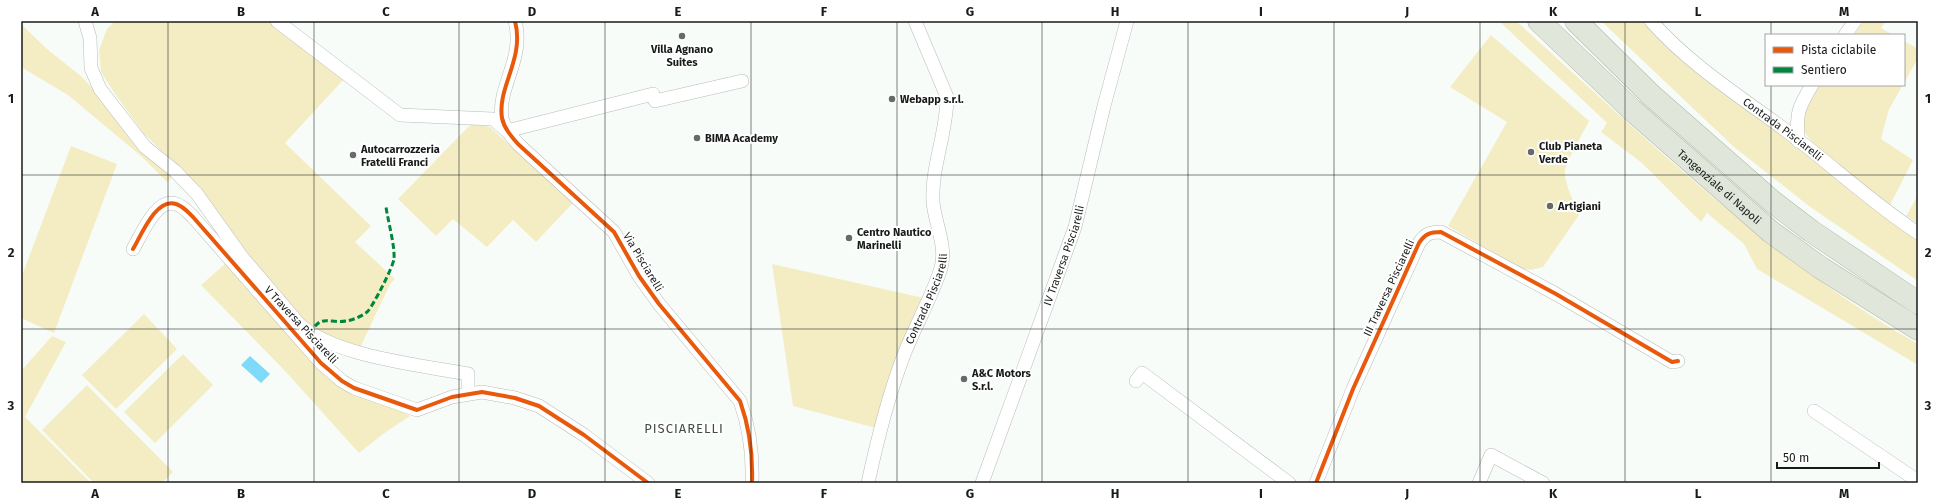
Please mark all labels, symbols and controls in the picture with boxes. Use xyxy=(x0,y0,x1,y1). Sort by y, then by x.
text: A xyxy=(90,4,99,19)
text: B xyxy=(237,4,245,19)
text: C xyxy=(382,4,390,19)
text: D xyxy=(528,4,537,19)
text: E xyxy=(675,4,682,19)
text: F xyxy=(821,4,828,19)
text: G xyxy=(966,4,974,19)
text: H xyxy=(1111,4,1119,19)
text: I xyxy=(1259,4,1263,19)
text: J xyxy=(1404,4,1409,19)
text: K xyxy=(1549,4,1558,19)
text: L xyxy=(1695,4,1702,19)
text: M xyxy=(1839,4,1849,19)
marker: Villa Agnano Suites xyxy=(677,31,687,41)
legend xyxy=(1765,34,1905,86)
place label: Villa Agnano Suites xyxy=(650,43,714,69)
text: Pista ciclabile xyxy=(1801,43,1876,57)
text: Sentiero xyxy=(1801,63,1847,77)
text: 1 xyxy=(8,91,14,106)
text: 1 xyxy=(1925,91,1931,106)
place label: Webapp s.r.l. xyxy=(900,93,964,106)
marker: Webapp s.r.l. xyxy=(887,94,897,104)
street label: Contrada Pisciarelli xyxy=(1740,95,1826,163)
place label: BIMA Academy xyxy=(705,132,778,145)
marker: BIMA Academy xyxy=(692,133,702,143)
place label: Club Pianeta Verde xyxy=(1538,140,1602,166)
place label: Autocarrozzeria Fratelli Franci xyxy=(360,143,440,169)
marker: Club Pianeta Verde xyxy=(1526,147,1536,157)
street label: Tangenziale di Napoli xyxy=(1675,147,1764,227)
marker: Autocarrozzeria Fratelli Franci xyxy=(348,150,358,160)
place label: Artigiani xyxy=(1557,200,1601,213)
marker: Artigiani xyxy=(1545,201,1555,211)
street label: IV Traversa Pisciarelli xyxy=(1041,204,1087,307)
place label: Centro Nautico Marinelli xyxy=(857,226,932,252)
street label: Via Pisciarelli xyxy=(620,230,666,294)
marker: Centro Nautico Marinelli xyxy=(844,233,854,243)
street label: III Traversa Pisciarelli xyxy=(1361,237,1417,339)
text: 2 xyxy=(8,245,15,260)
text: 2 xyxy=(1925,245,1932,260)
street label: Contrada Pisciarelli xyxy=(903,253,949,346)
street label: V Traversa Pisciarelli xyxy=(262,283,340,367)
place label: A&C Motors S.r.l. xyxy=(971,367,1032,393)
marker: A&C Motors S.r.l. xyxy=(959,374,969,384)
text: 3 xyxy=(7,398,15,413)
text: 3 xyxy=(1924,398,1932,413)
district label: PISCIARELLI xyxy=(644,421,724,436)
scale bar xyxy=(1777,444,1879,470)
text: 50 m xyxy=(1783,451,1809,465)
text: A xyxy=(90,486,99,501)
text: B xyxy=(237,486,245,501)
text: C xyxy=(382,486,390,501)
text: D xyxy=(528,486,537,501)
text: E xyxy=(675,486,682,501)
text: F xyxy=(821,486,828,501)
text: G xyxy=(966,486,974,501)
text: H xyxy=(1111,486,1119,501)
text: I xyxy=(1259,486,1263,501)
text: J xyxy=(1404,486,1409,501)
text: K xyxy=(1549,486,1558,501)
text: L xyxy=(1695,486,1702,501)
text: M xyxy=(1839,486,1849,501)

